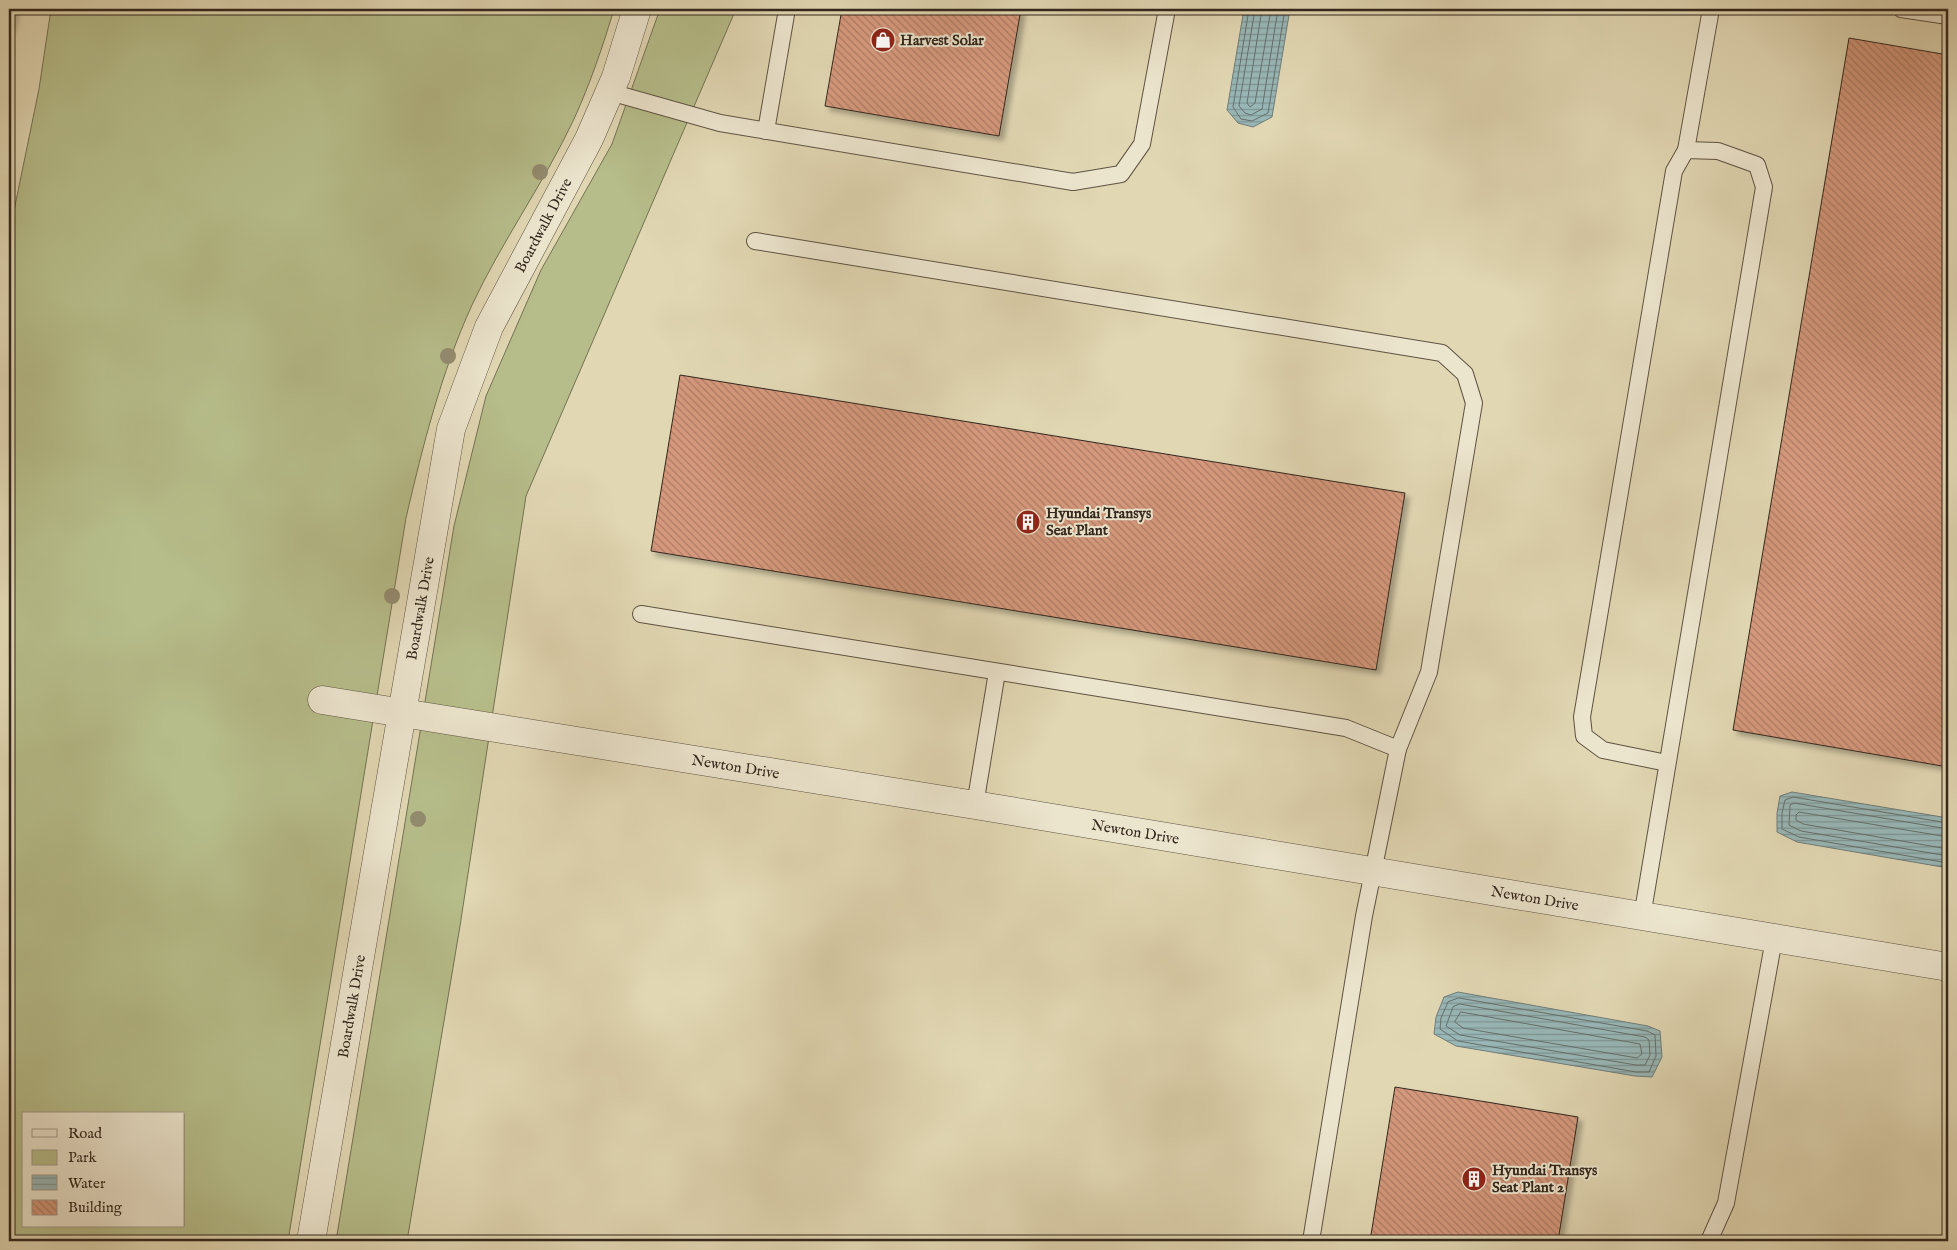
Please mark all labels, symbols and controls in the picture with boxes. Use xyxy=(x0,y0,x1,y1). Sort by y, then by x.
shop icon: Harvest Solar xyxy=(870,27,896,53)
place label: Harvest Solar xyxy=(900,31,984,50)
street label: Boardwalk Drive xyxy=(510,175,576,276)
place label: Hyundai Transys Seat Plant xyxy=(1046,504,1152,540)
building icon: Hyundai Transys Seat Plant xyxy=(1015,509,1041,535)
street label: Boardwalk Drive xyxy=(402,555,438,662)
street label: Newton Drive xyxy=(690,750,781,783)
street label: Newton Drive xyxy=(1090,815,1181,848)
street label: Newton Drive xyxy=(1490,882,1580,915)
street label: Boardwalk Drive xyxy=(333,953,370,1060)
legend xyxy=(22,1112,185,1228)
text: Road xyxy=(68,1124,103,1143)
text: Park xyxy=(68,1148,98,1167)
place label: Hyundai Transys Seat Plant 2 xyxy=(1492,1161,1598,1197)
building icon: Hyundai Transys Seat Plant 2 xyxy=(1461,1166,1487,1192)
text: Water xyxy=(68,1174,106,1193)
text: Building xyxy=(68,1198,123,1217)

